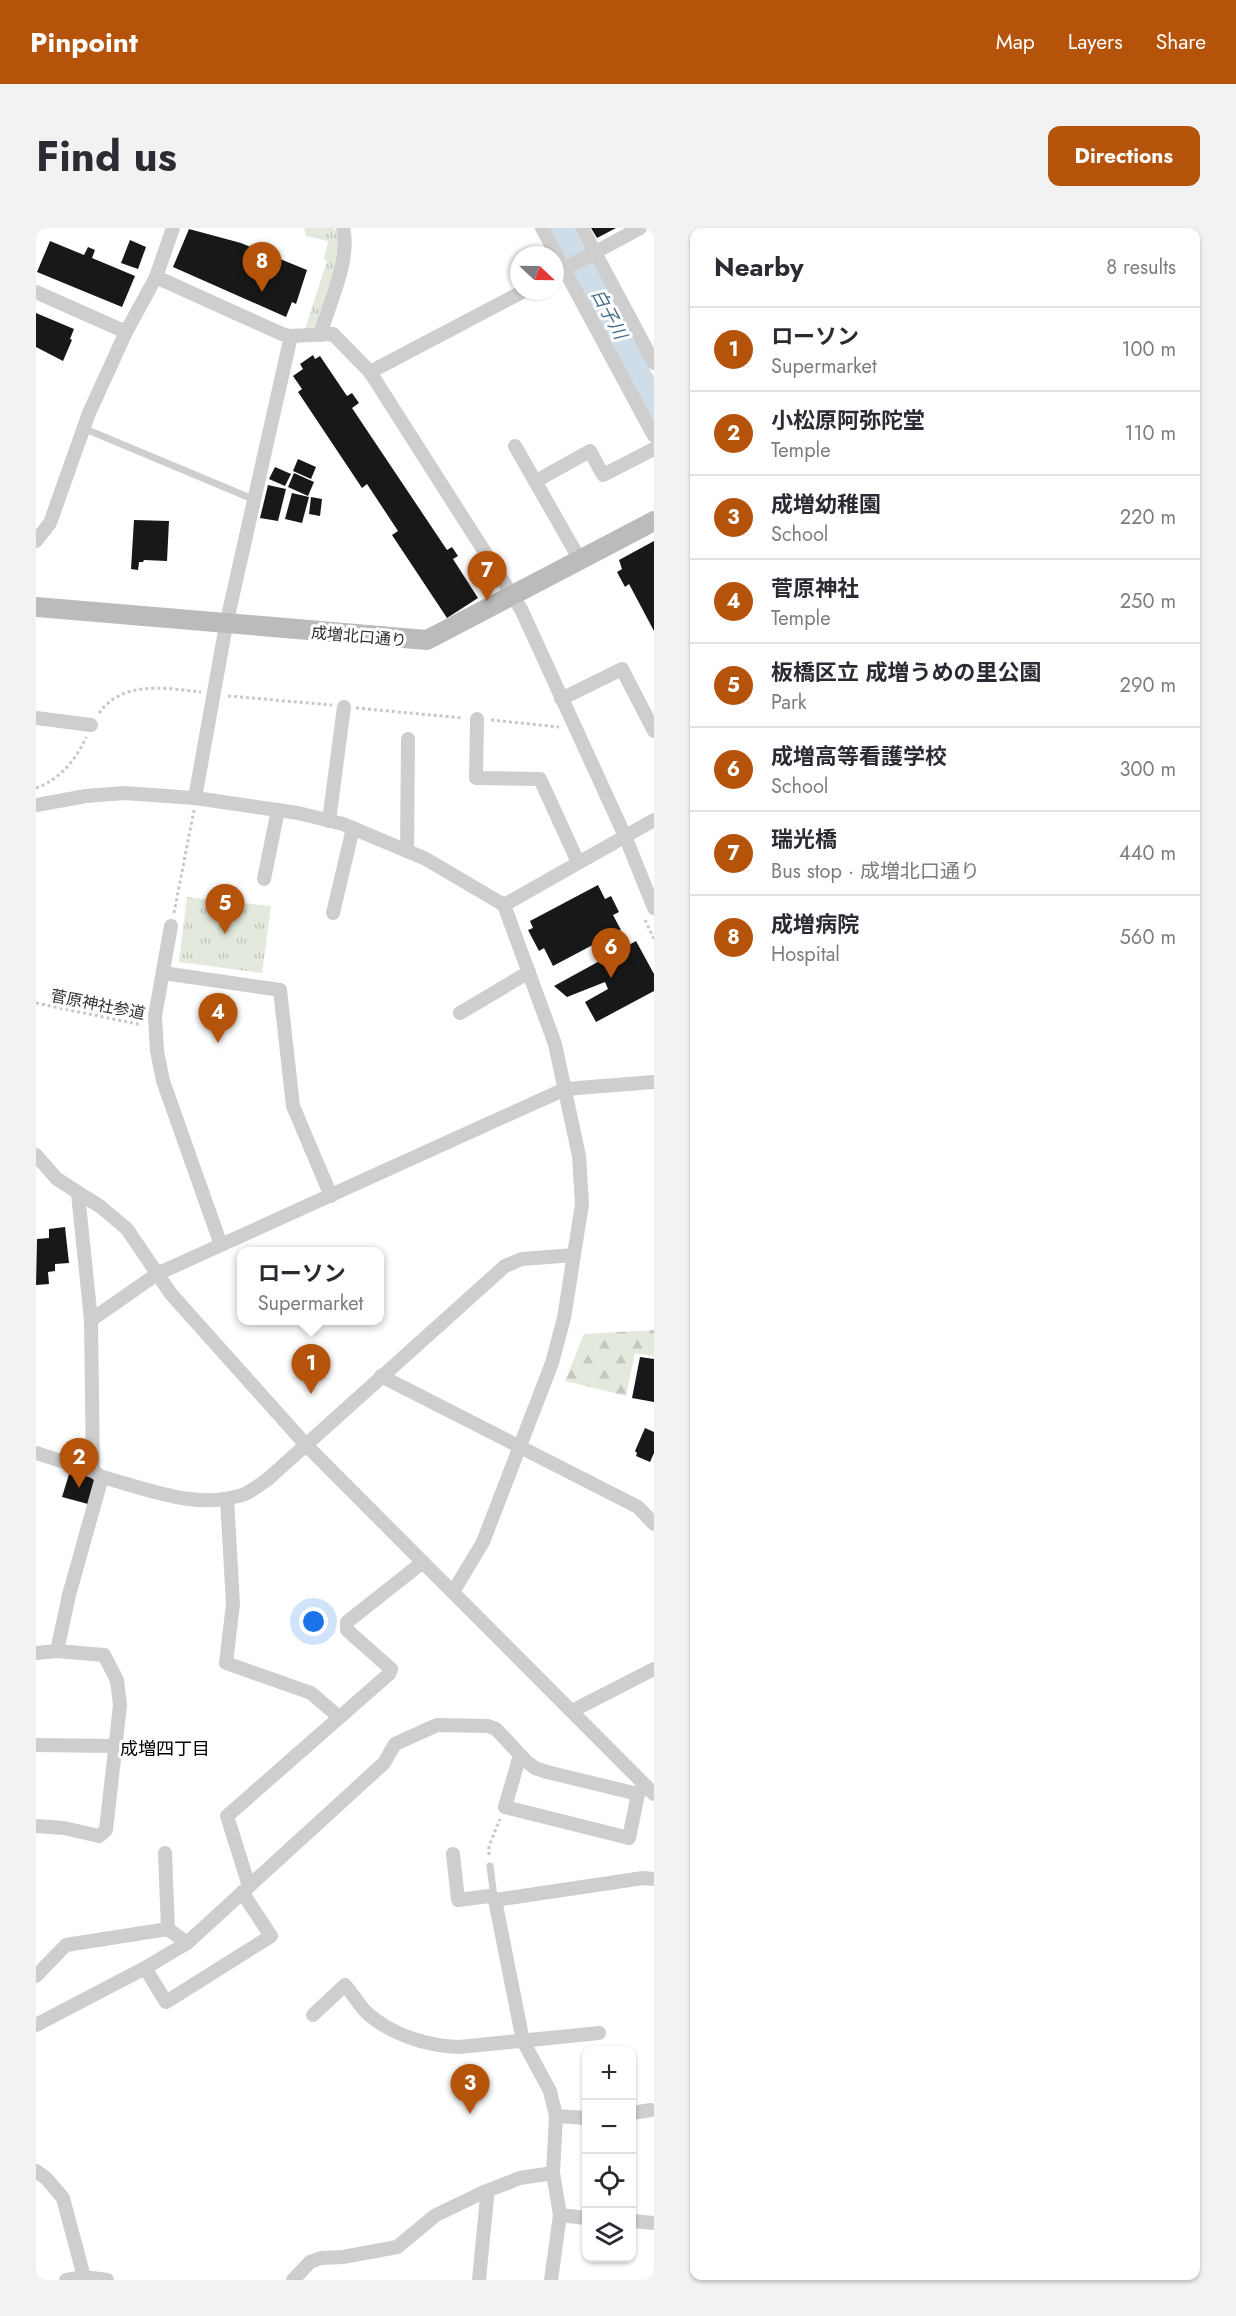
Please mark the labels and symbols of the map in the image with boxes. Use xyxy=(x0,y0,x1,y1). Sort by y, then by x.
pin: 8 xyxy=(242,242,282,292)
north arrow xyxy=(510,246,564,300)
water label: 白子川 xyxy=(585,284,634,346)
pin: 7 xyxy=(468,552,506,601)
street label: 成増北口通り xyxy=(310,621,408,652)
pin: 5 xyxy=(206,884,244,934)
pin: 6 xyxy=(592,928,630,978)
street label: 菅原神社参道 xyxy=(49,984,147,1025)
pin: 4 xyxy=(198,994,237,1043)
pin: 1 xyxy=(292,1344,330,1394)
pin: 2 xyxy=(60,1438,99,1488)
your location xyxy=(299,1607,328,1636)
district label: 成増四丁目 xyxy=(120,1736,210,1762)
pin: 3 xyxy=(450,2064,490,2114)

